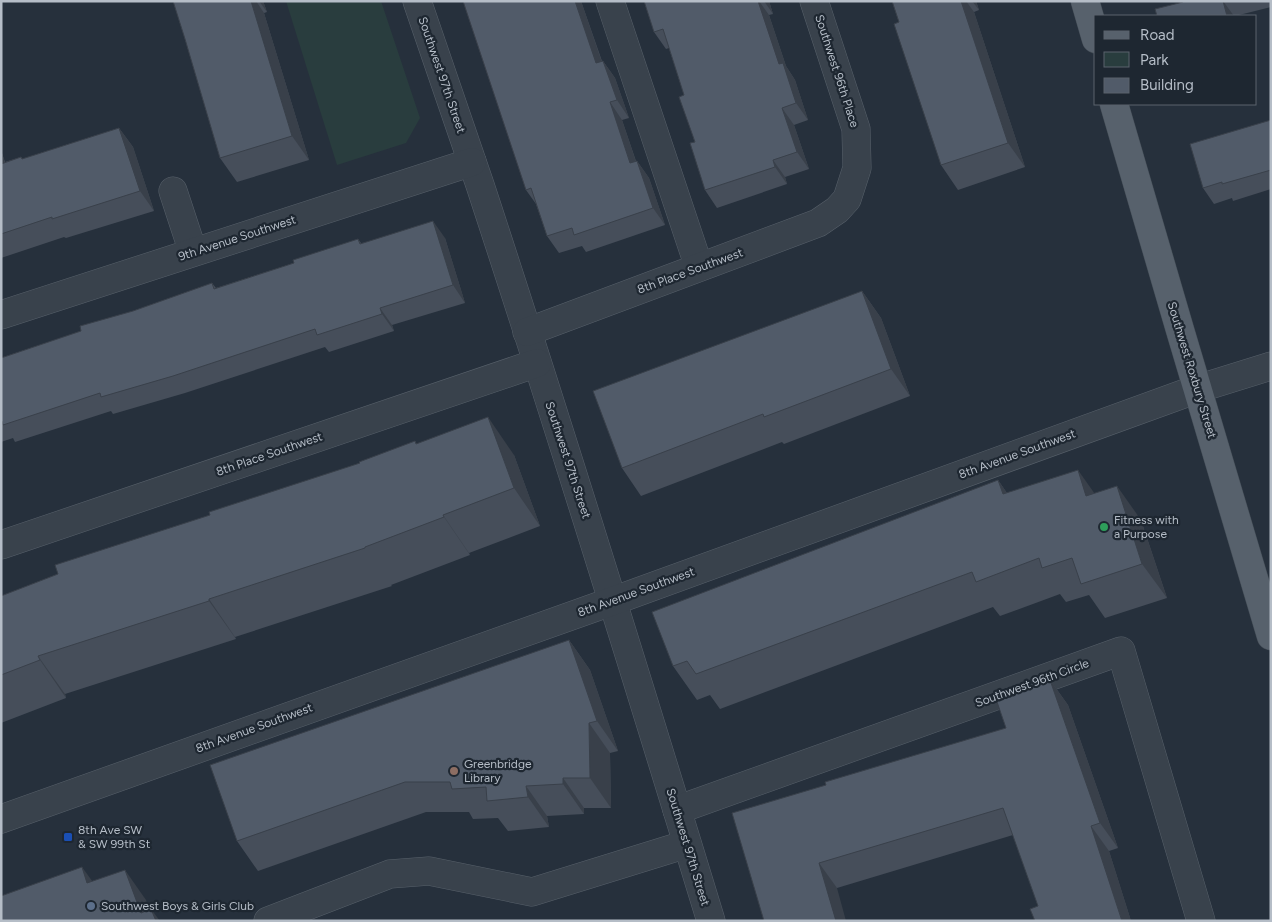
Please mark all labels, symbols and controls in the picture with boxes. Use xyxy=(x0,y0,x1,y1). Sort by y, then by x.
street label: Southwest 96th Place xyxy=(812,13,862,130)
street label: Southwest 97th Street xyxy=(416,15,469,135)
legend xyxy=(1094,15,1257,105)
text: Road xyxy=(1140,26,1175,44)
text: Park xyxy=(1140,51,1169,69)
text: Building xyxy=(1140,76,1194,94)
street label: 9th Avenue Southwest xyxy=(177,212,298,264)
street label: 8th Place Southwest xyxy=(635,245,745,297)
street label: Southwest Roxbury Street xyxy=(1165,300,1220,440)
street label: Southwest 97th Street xyxy=(542,400,594,521)
street label: 8th Avenue Southwest xyxy=(957,426,1078,482)
street label: 8th Place Southwest xyxy=(214,429,324,479)
place label: Fitness with a Purpose xyxy=(1114,513,1179,541)
marker: Fitness with a Purpose xyxy=(1098,521,1110,533)
street label: 8th Avenue Southwest xyxy=(576,564,697,620)
street label: Southwest 96th Circle xyxy=(973,656,1091,710)
street label: 8th Avenue Southwest xyxy=(194,700,315,756)
place label: Greenbridge Library xyxy=(464,757,532,785)
marker: Greenbridge Library xyxy=(448,765,460,777)
street label: Southwest 97th Street xyxy=(663,787,713,908)
place label: 8th Ave SW & SW 99th St xyxy=(78,823,151,851)
marker: 8th Ave SW & SW 99th St xyxy=(62,831,74,843)
place label: Southwest Boys & Girls Club xyxy=(101,899,254,913)
marker: Southwest Boys & Girls Club xyxy=(85,900,97,912)

